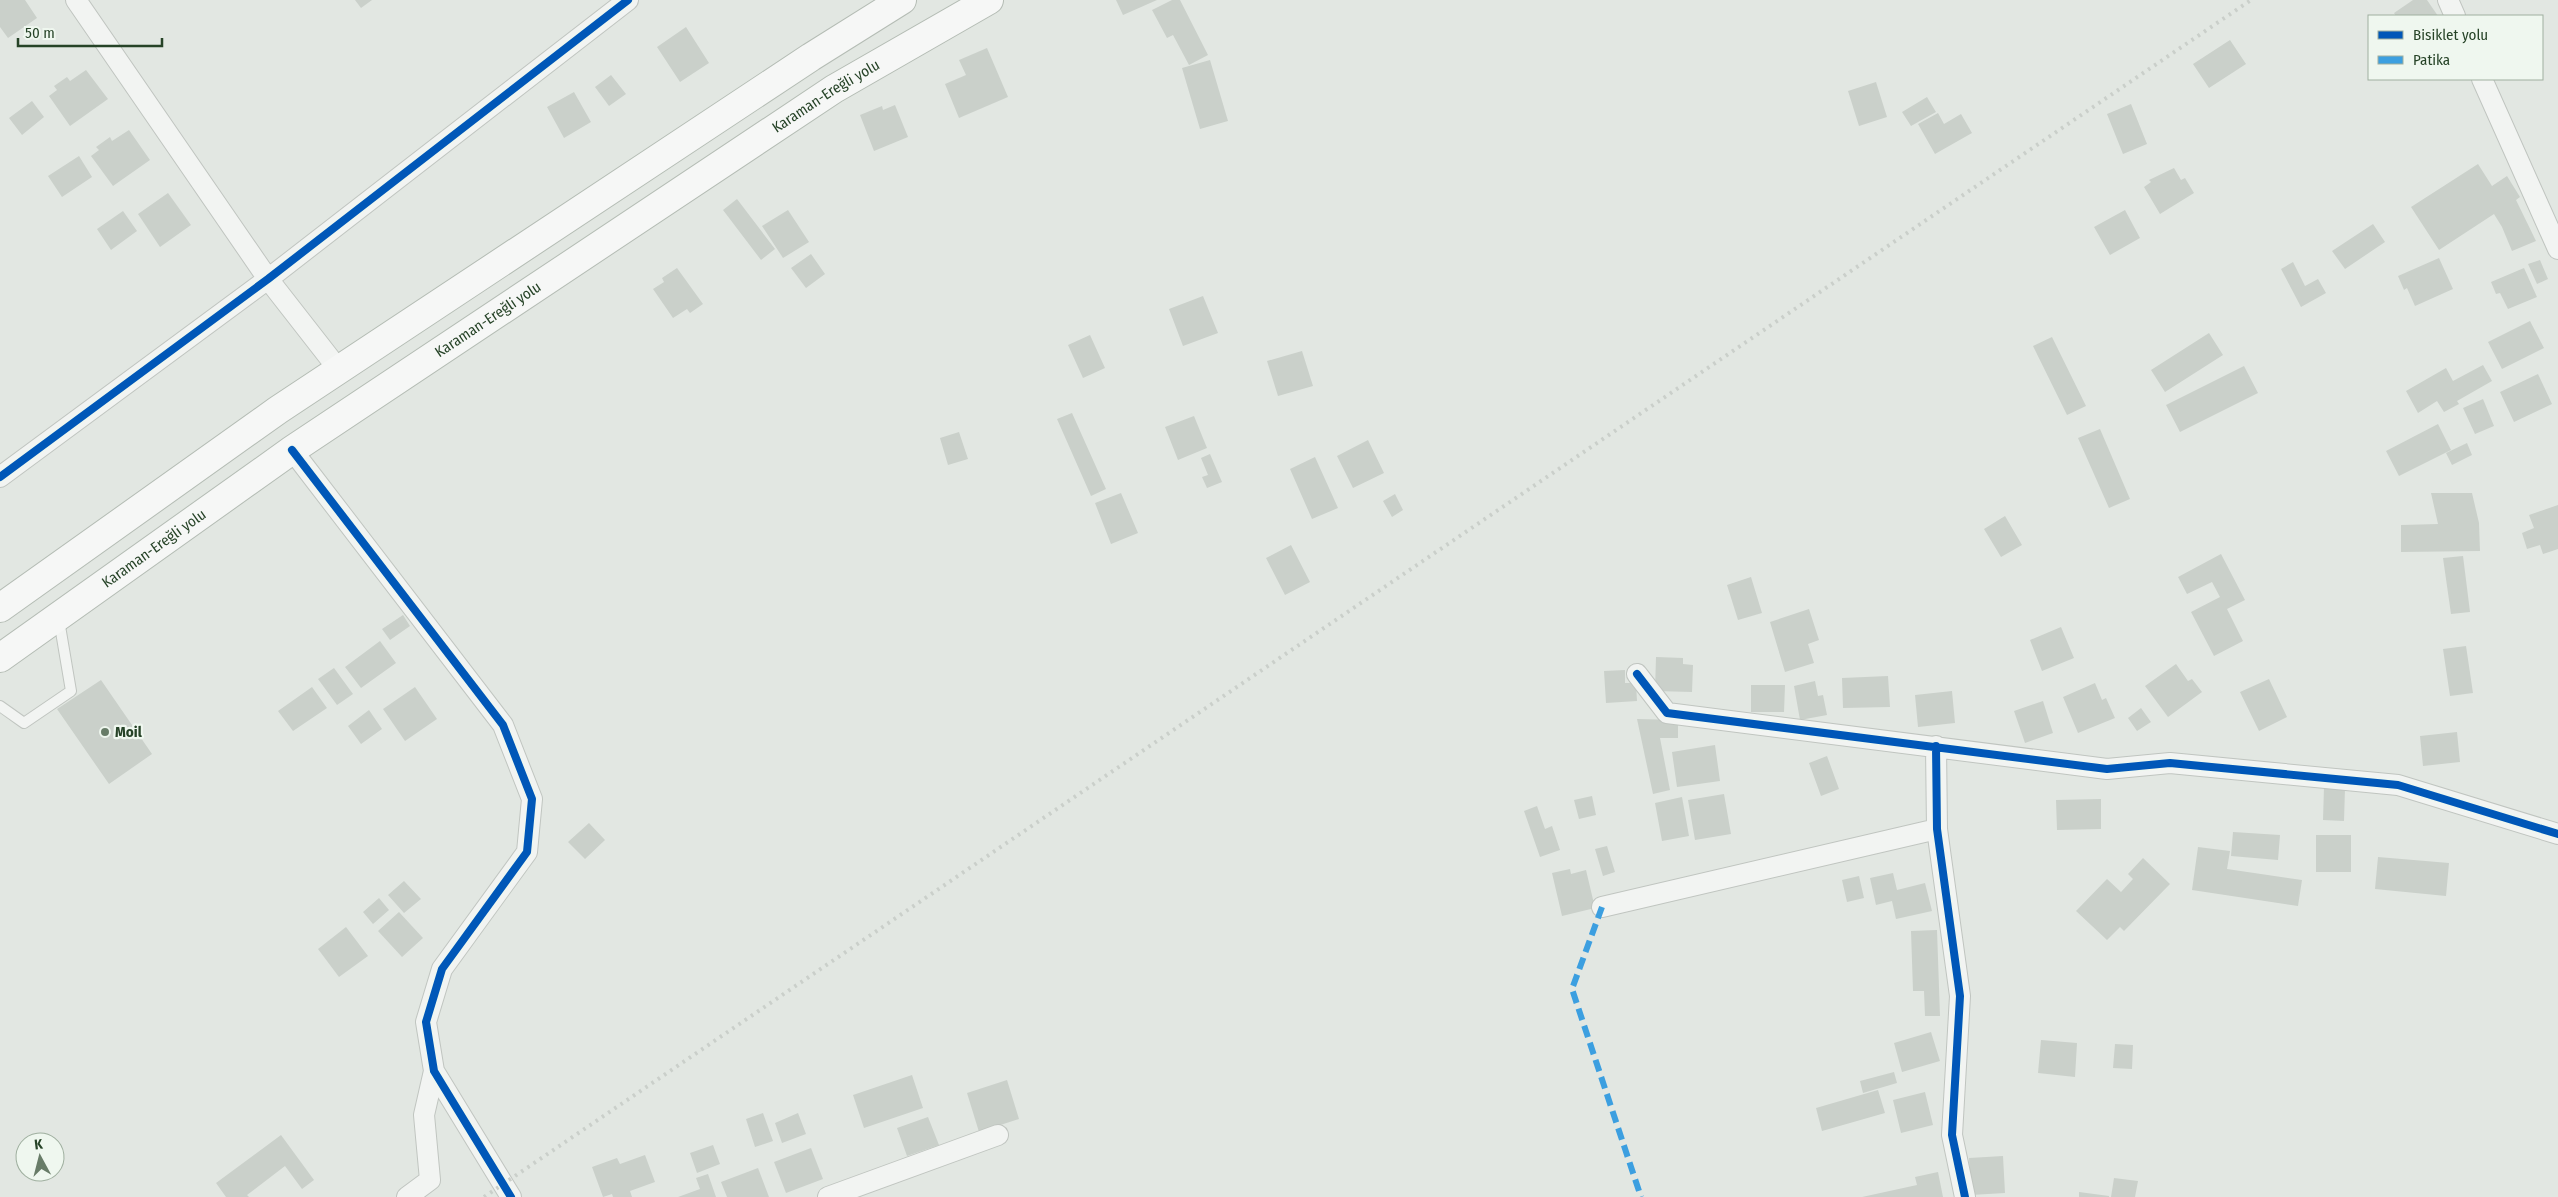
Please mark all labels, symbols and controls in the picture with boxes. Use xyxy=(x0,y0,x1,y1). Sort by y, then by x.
scale bar xyxy=(18,15,161,47)
legend xyxy=(2368,15,2543,80)
text: 50 m xyxy=(25,24,55,42)
text: Bisiklet yolu xyxy=(2413,26,2488,44)
text: Patika xyxy=(2413,51,2450,69)
street label: Karaman-Ereğli yolu xyxy=(769,56,883,137)
street label: Karaman-Ereğli yolu xyxy=(432,278,544,361)
street label: Karaman-Ereğli yolu xyxy=(98,505,209,592)
place label: Moil xyxy=(115,723,143,741)
marker: Moil xyxy=(99,726,111,738)
north arrow xyxy=(15,1132,65,1182)
text: K xyxy=(33,1136,44,1154)

